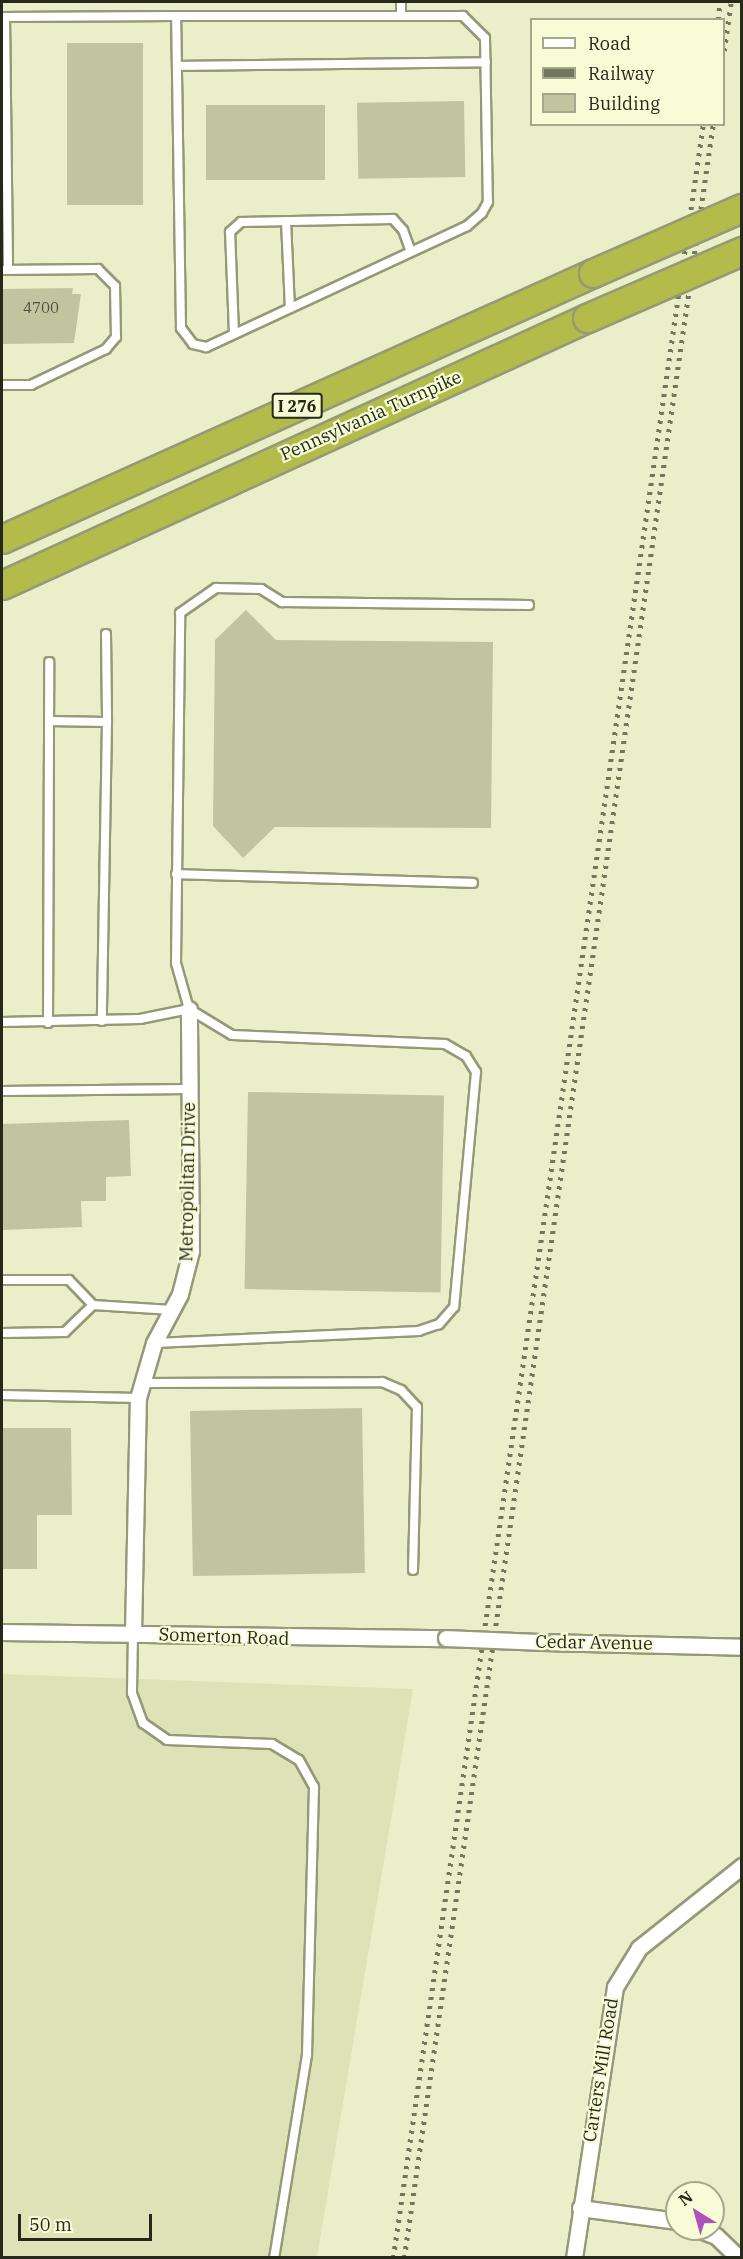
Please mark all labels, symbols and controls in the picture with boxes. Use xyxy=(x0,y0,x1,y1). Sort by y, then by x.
legend xyxy=(530,18,725,126)
text: Road xyxy=(588,32,631,55)
text: Railway xyxy=(588,62,654,85)
text: Building xyxy=(588,92,660,115)
house number: 4700 xyxy=(23,299,59,317)
street label: Pennsylvania Turnpike xyxy=(277,366,465,466)
road number: I 276 xyxy=(272,393,322,419)
street label: Metropolitan Drive xyxy=(176,1102,200,1262)
street label: Somerton Road xyxy=(158,1624,290,1650)
street label: Cedar Avenue xyxy=(535,1631,653,1655)
street label: Carters Mill Road xyxy=(579,1996,623,2144)
north arrow xyxy=(665,2181,725,2241)
text: N xyxy=(674,2186,696,2210)
scale bar xyxy=(21,2202,154,2240)
text: 50 m xyxy=(29,2213,72,2236)

